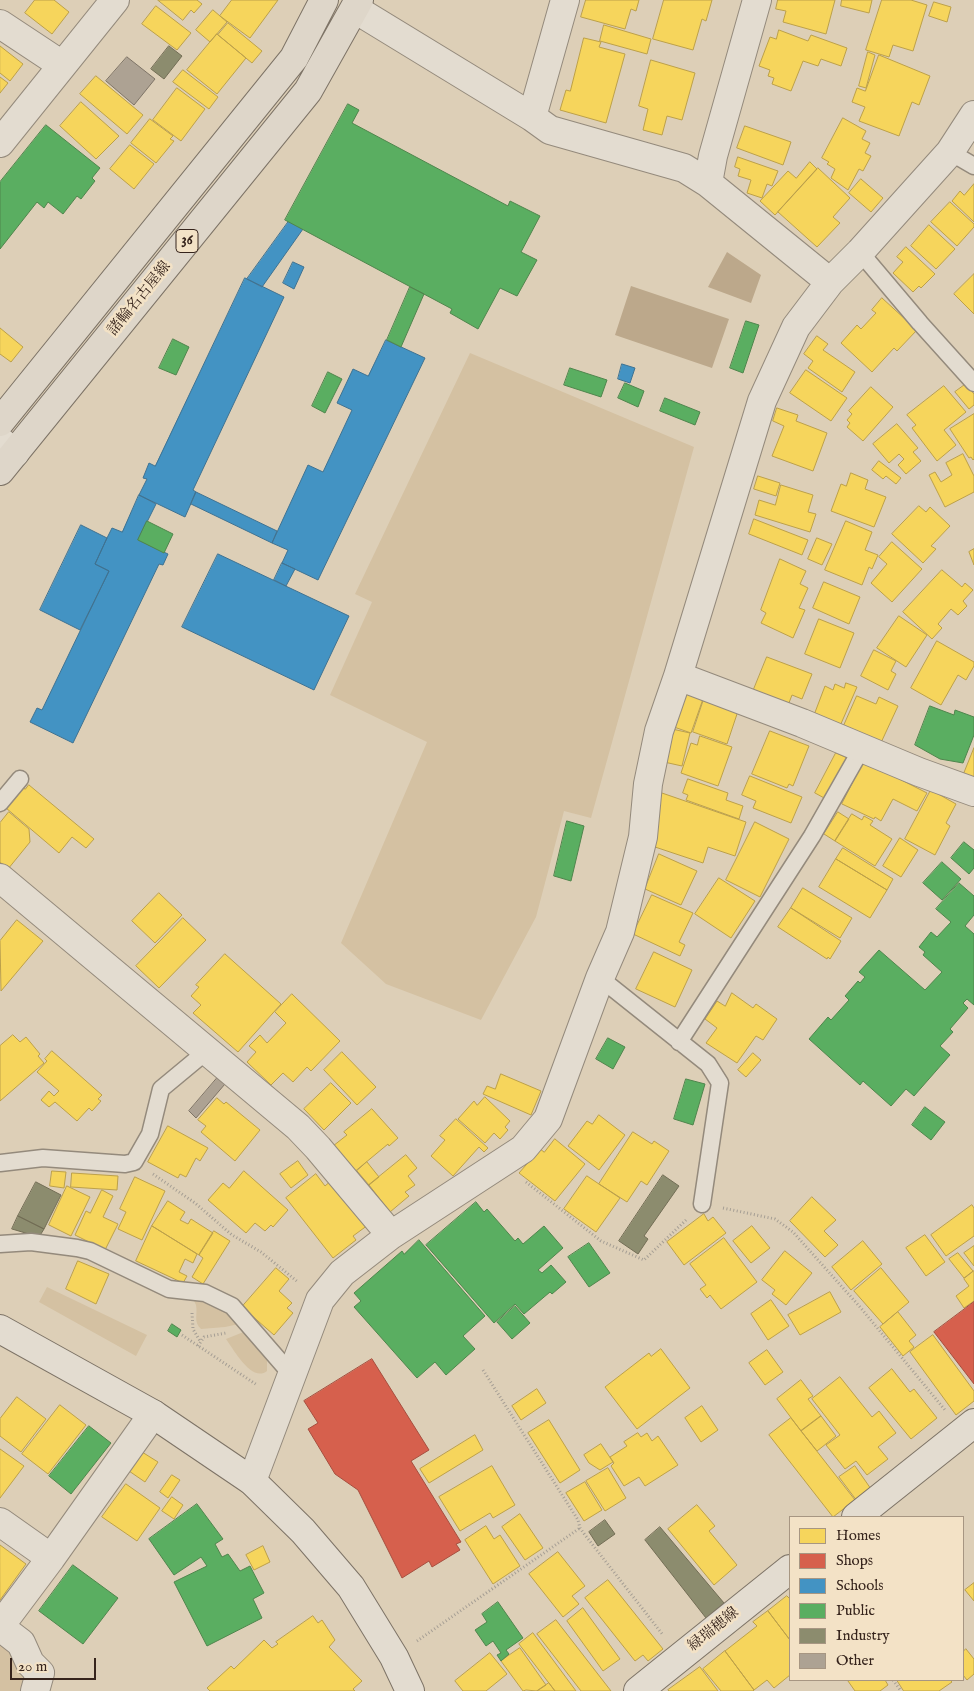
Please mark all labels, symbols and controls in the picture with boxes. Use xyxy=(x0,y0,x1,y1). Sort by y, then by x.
road number: 36 xyxy=(176,230,198,252)
street label: 諸輪名古屋線 xyxy=(105,258,175,340)
legend xyxy=(789,1516,964,1681)
text: Homes xyxy=(836,1526,880,1545)
text: Shops xyxy=(836,1551,873,1570)
text: Schools xyxy=(836,1576,884,1595)
text: Public xyxy=(836,1601,875,1620)
street label: 緑瑞穂線 xyxy=(685,1604,743,1656)
text: Industry xyxy=(836,1626,890,1645)
scale bar xyxy=(12,1648,99,1680)
text: Other xyxy=(836,1651,874,1670)
text: 20 m xyxy=(18,1657,47,1676)

